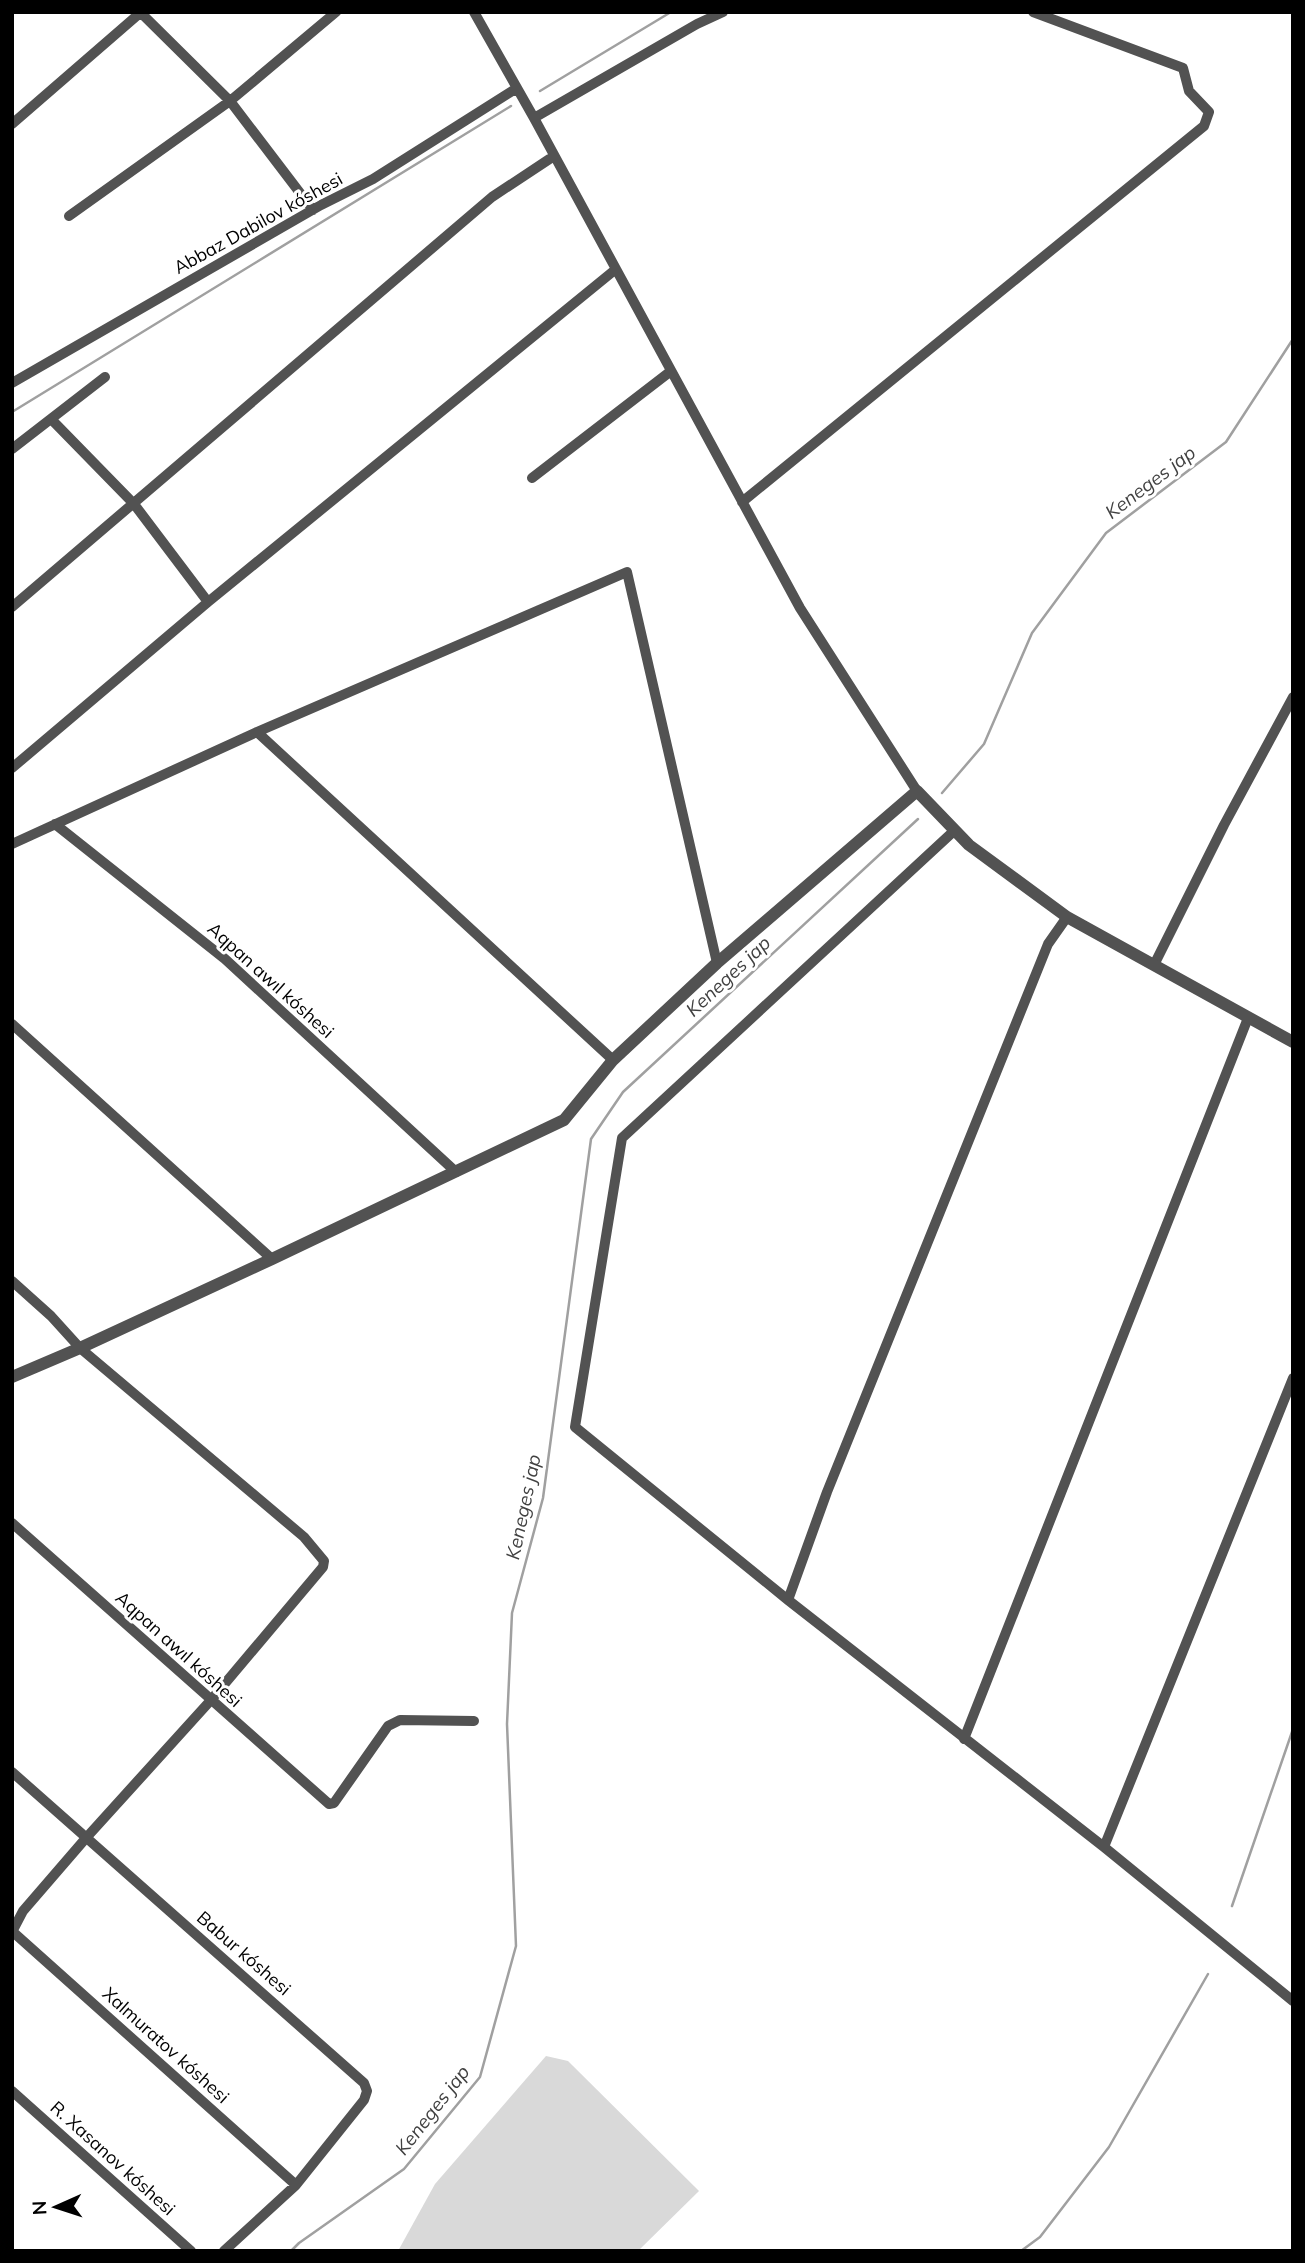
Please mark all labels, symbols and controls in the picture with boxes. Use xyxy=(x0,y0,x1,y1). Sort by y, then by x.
street label: Abbaz Dabilov kóshesi xyxy=(170,167,346,279)
water label: Keneges jap xyxy=(1100,440,1200,524)
street label: Aqpan awıl kóshesi xyxy=(203,917,339,1043)
water label: Keneges jap xyxy=(681,931,775,1021)
water label: Keneges jap xyxy=(500,1452,546,1562)
street label: Aqpan awıl kóshesi xyxy=(111,1586,247,1712)
street label: Babur kóshesi xyxy=(192,1906,296,2000)
street label: Xalmuratov kóshesi xyxy=(98,1982,234,2108)
water label: Keneges jap xyxy=(390,2060,474,2160)
street label: R. Xasanov kóshesi xyxy=(46,2096,180,2220)
north arrow xyxy=(21,2172,91,2242)
text: N xyxy=(27,2200,51,2216)

